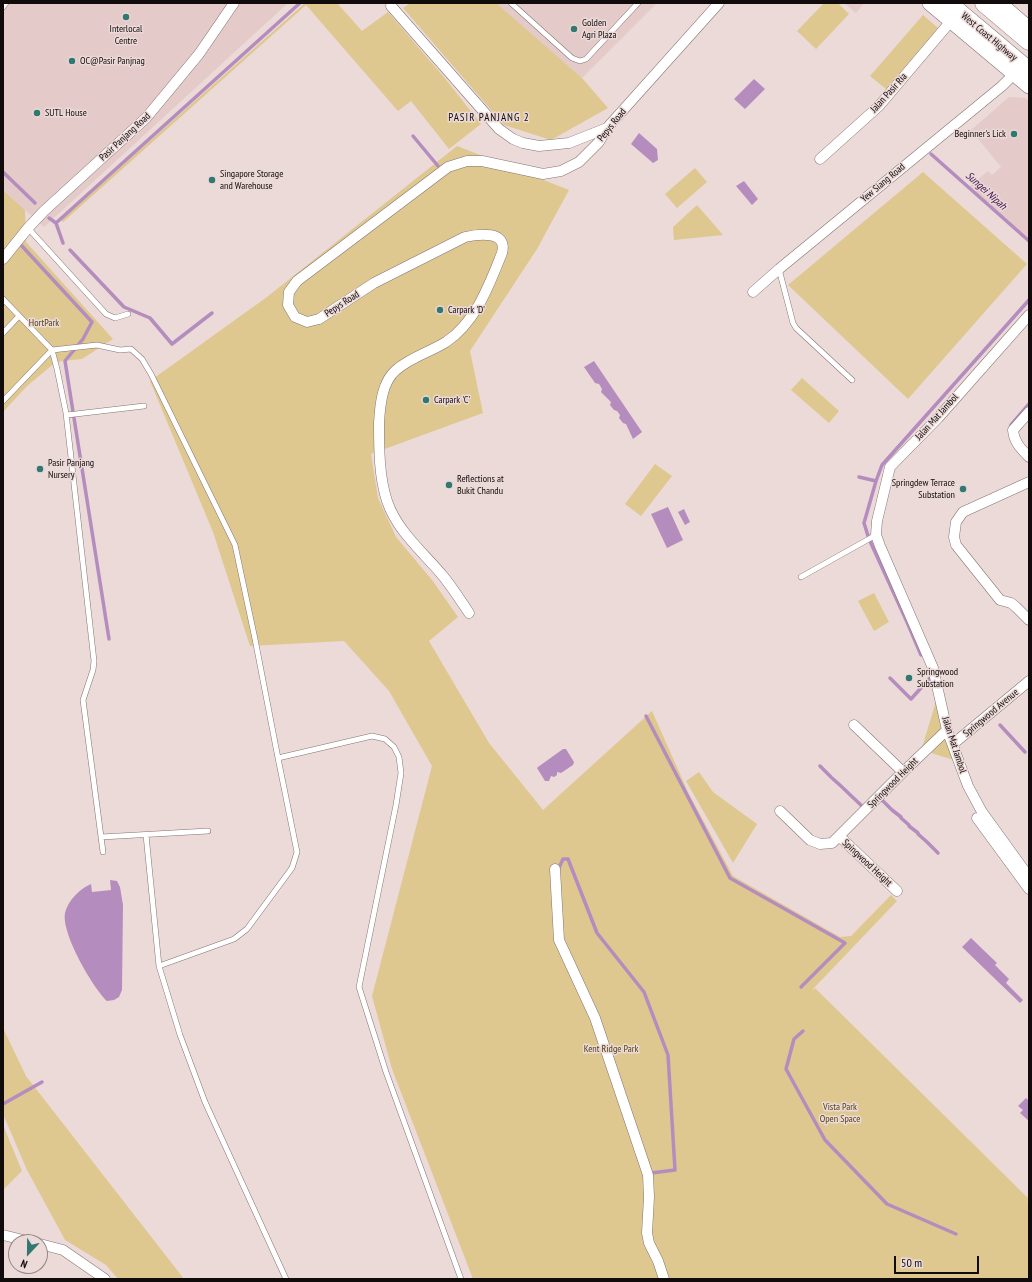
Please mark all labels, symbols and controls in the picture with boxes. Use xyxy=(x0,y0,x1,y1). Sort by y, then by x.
street label: West Coast Highway xyxy=(959,10,1019,64)
marker: Interlocal Centre xyxy=(121,12,131,22)
place label: Golden Agri Plaza xyxy=(582,17,616,40)
place label: Interlocal Centre xyxy=(110,23,142,46)
marker: Golden Agri Plaza xyxy=(569,24,579,34)
place label: OC@Pasir Panjnag xyxy=(80,55,145,67)
marker: OC@Pasir Panjnag xyxy=(67,56,77,66)
street label: Jalan Pasir Ria xyxy=(868,71,910,115)
street label: Pepys Road xyxy=(595,106,629,144)
place label: SUTL House xyxy=(45,107,87,119)
marker: SUTL House xyxy=(32,108,42,118)
street label: Pasir Panjang Road xyxy=(97,110,153,164)
district label: PASIR PANJANG 2 xyxy=(448,111,530,125)
place label: Beginner's Lick xyxy=(955,128,1006,140)
marker: Beginner's Lick xyxy=(1009,129,1019,139)
street label: Yew Siang Road xyxy=(858,161,908,205)
place label: Singapore Storage and Warehouse xyxy=(220,168,283,192)
water label: Sungei Nipah xyxy=(963,169,1009,213)
marker: Singapore Storage and Warehouse xyxy=(207,175,217,185)
street label: Pepys Road xyxy=(322,288,362,320)
place label: Carpark 'D' xyxy=(448,304,485,316)
marker: Carpark 'D' xyxy=(435,305,445,315)
park label: HortPark xyxy=(29,317,59,329)
street label: Jalan Mat Jambol xyxy=(913,391,961,443)
place label: Carpark 'C' xyxy=(434,394,470,406)
marker: Carpark 'C' xyxy=(421,395,431,405)
place label: Pasir Panjang Nursery xyxy=(48,457,94,480)
marker: Pasir Panjang Nursery xyxy=(35,464,45,474)
place label: Reflections at Bukit Chandu xyxy=(457,473,504,496)
place label: Springdew Terrace Substation xyxy=(892,477,955,500)
marker: Reflections at Bukit Chandu xyxy=(444,480,454,490)
marker: Springdew Terrace Substation xyxy=(958,484,968,494)
place label: Springwood Substation xyxy=(917,666,958,690)
marker: Springwood Substation xyxy=(904,673,914,683)
street label: Springwood Avenue xyxy=(961,686,1021,740)
street label: Jalan Mat Jambol xyxy=(939,715,969,775)
street label: Springwood Height xyxy=(865,755,921,811)
street label: Spingwood Height xyxy=(840,837,894,889)
park label: Kent Ridge Park xyxy=(584,1043,638,1055)
park label: Vista Park Open Space xyxy=(820,1101,860,1124)
north arrow xyxy=(8,1234,48,1274)
scale bar xyxy=(896,1248,981,1274)
text: 50 m xyxy=(901,1255,922,1270)
text: N xyxy=(19,1257,29,1272)

